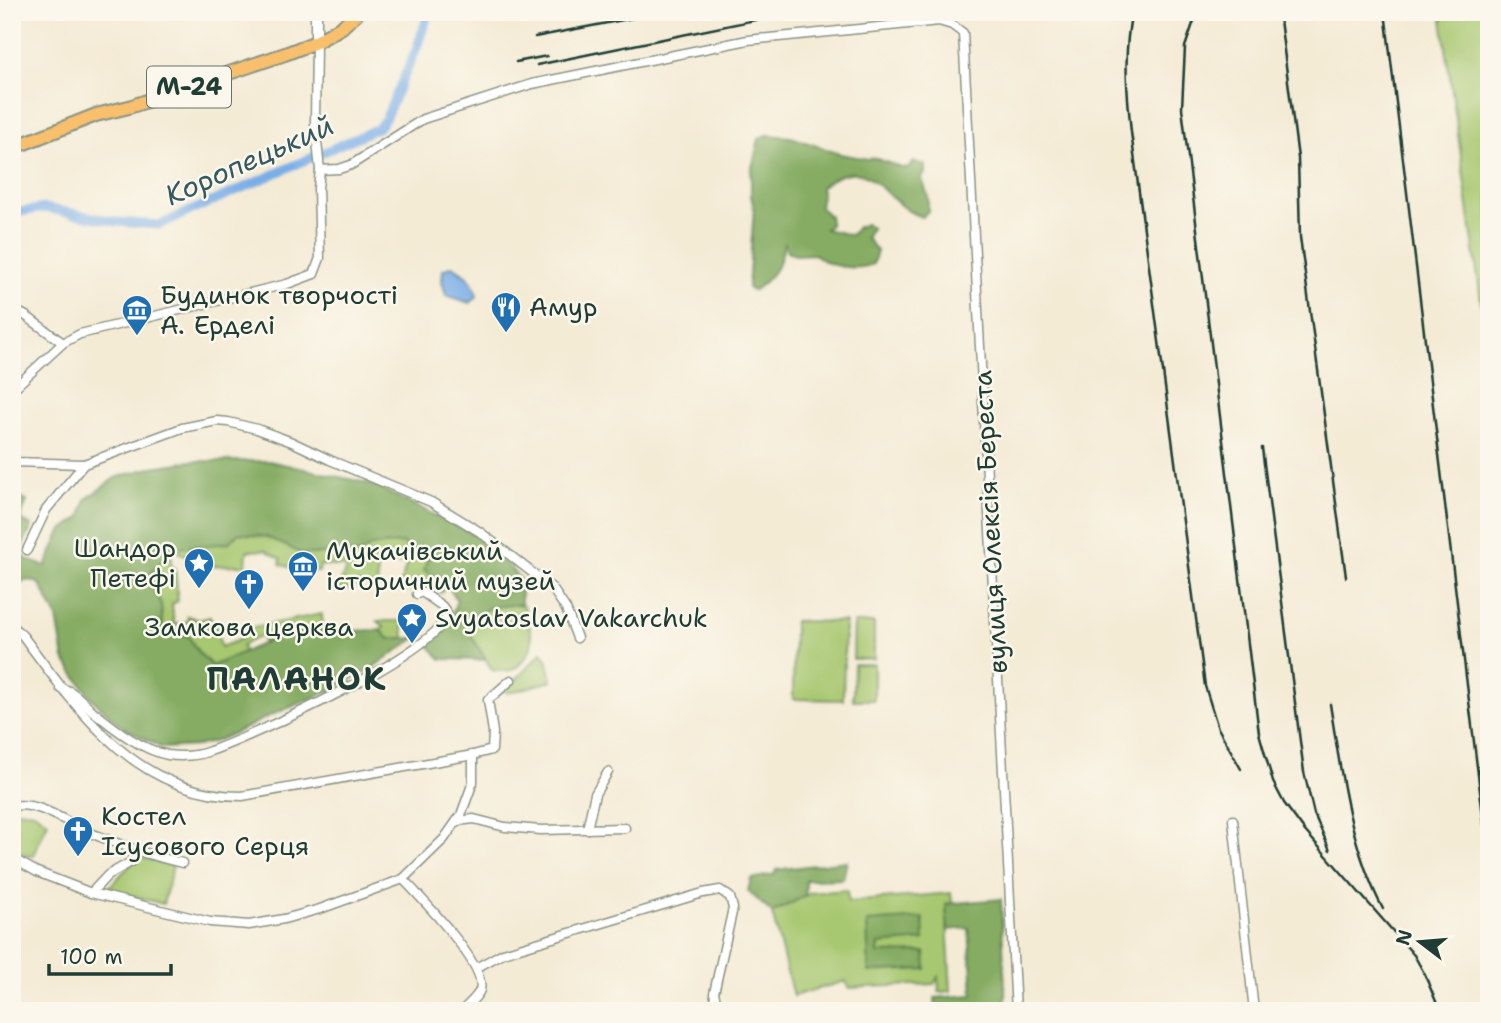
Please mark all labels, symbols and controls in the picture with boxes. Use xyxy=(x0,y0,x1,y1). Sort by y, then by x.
road number: М-24 xyxy=(147,66,231,108)
water label: Коропецький xyxy=(159,106,339,214)
place label: Будинок творчості А. Ерделі xyxy=(160,277,398,342)
place label: Амур xyxy=(529,289,598,324)
restaurant icon: Амур xyxy=(489,290,523,334)
museum icon: Будинок творчості А. Ерделі xyxy=(120,293,154,337)
street label: вулиця Олексія Береста xyxy=(964,369,1015,675)
place label: Шандор Петефі xyxy=(74,530,176,595)
place label: Мукачівський історичний музей xyxy=(326,533,556,598)
place icon: Шандор Петефі xyxy=(182,546,216,590)
museum icon: Мукачівський історичний музей xyxy=(286,549,320,593)
church icon: Замкова церква xyxy=(232,567,266,611)
place label: Svyatoslav Vakarchuk xyxy=(435,600,708,635)
place icon: Svyatoslav Vakarchuk xyxy=(395,601,429,645)
place label: Замкова церква xyxy=(145,609,353,644)
district label: ПАЛАНОК xyxy=(207,656,387,701)
place label: Костел Ісусового Серця xyxy=(101,798,309,863)
church icon: Костел Ісусового Серця xyxy=(61,814,95,858)
north arrow xyxy=(1386,908,1456,978)
text: N xyxy=(1390,927,1418,948)
scale bar xyxy=(49,932,172,976)
text: 100 m xyxy=(60,943,123,971)

